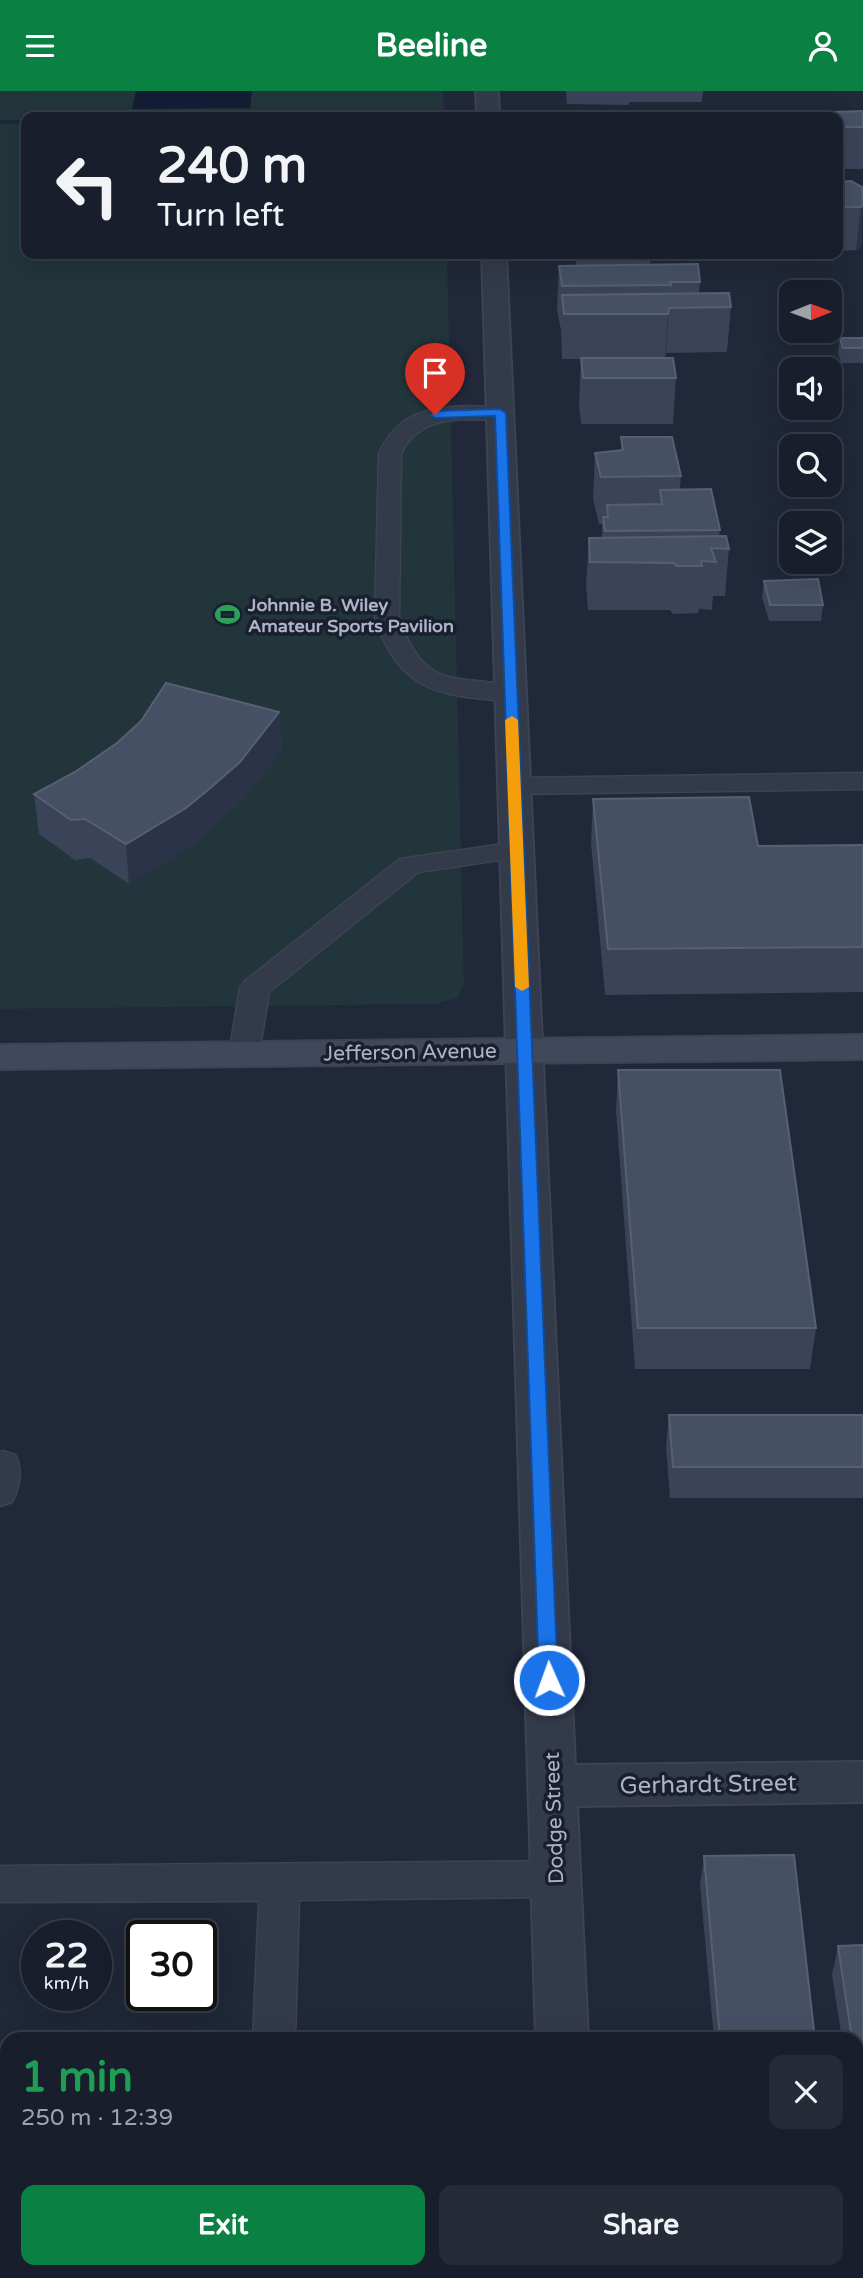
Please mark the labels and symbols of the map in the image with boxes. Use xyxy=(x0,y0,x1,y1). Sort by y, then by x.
north arrow xyxy=(779,280,842,343)
pin xyxy=(405,343,465,415)
place label: Johnnie B. Wiley Amateur Sports Pavilion xyxy=(247,594,454,637)
sports icon: Johnnie B. Wiley Amateur Sports Pavilion xyxy=(214,601,242,629)
street label: Jefferson Avenue xyxy=(323,1038,497,1067)
position arrow xyxy=(512,1643,586,1717)
street label: Dodge Street xyxy=(540,1752,569,1884)
street label: Gerhardt Street xyxy=(619,1768,797,1801)
speed limit sign: 30 xyxy=(126,1920,217,2011)

